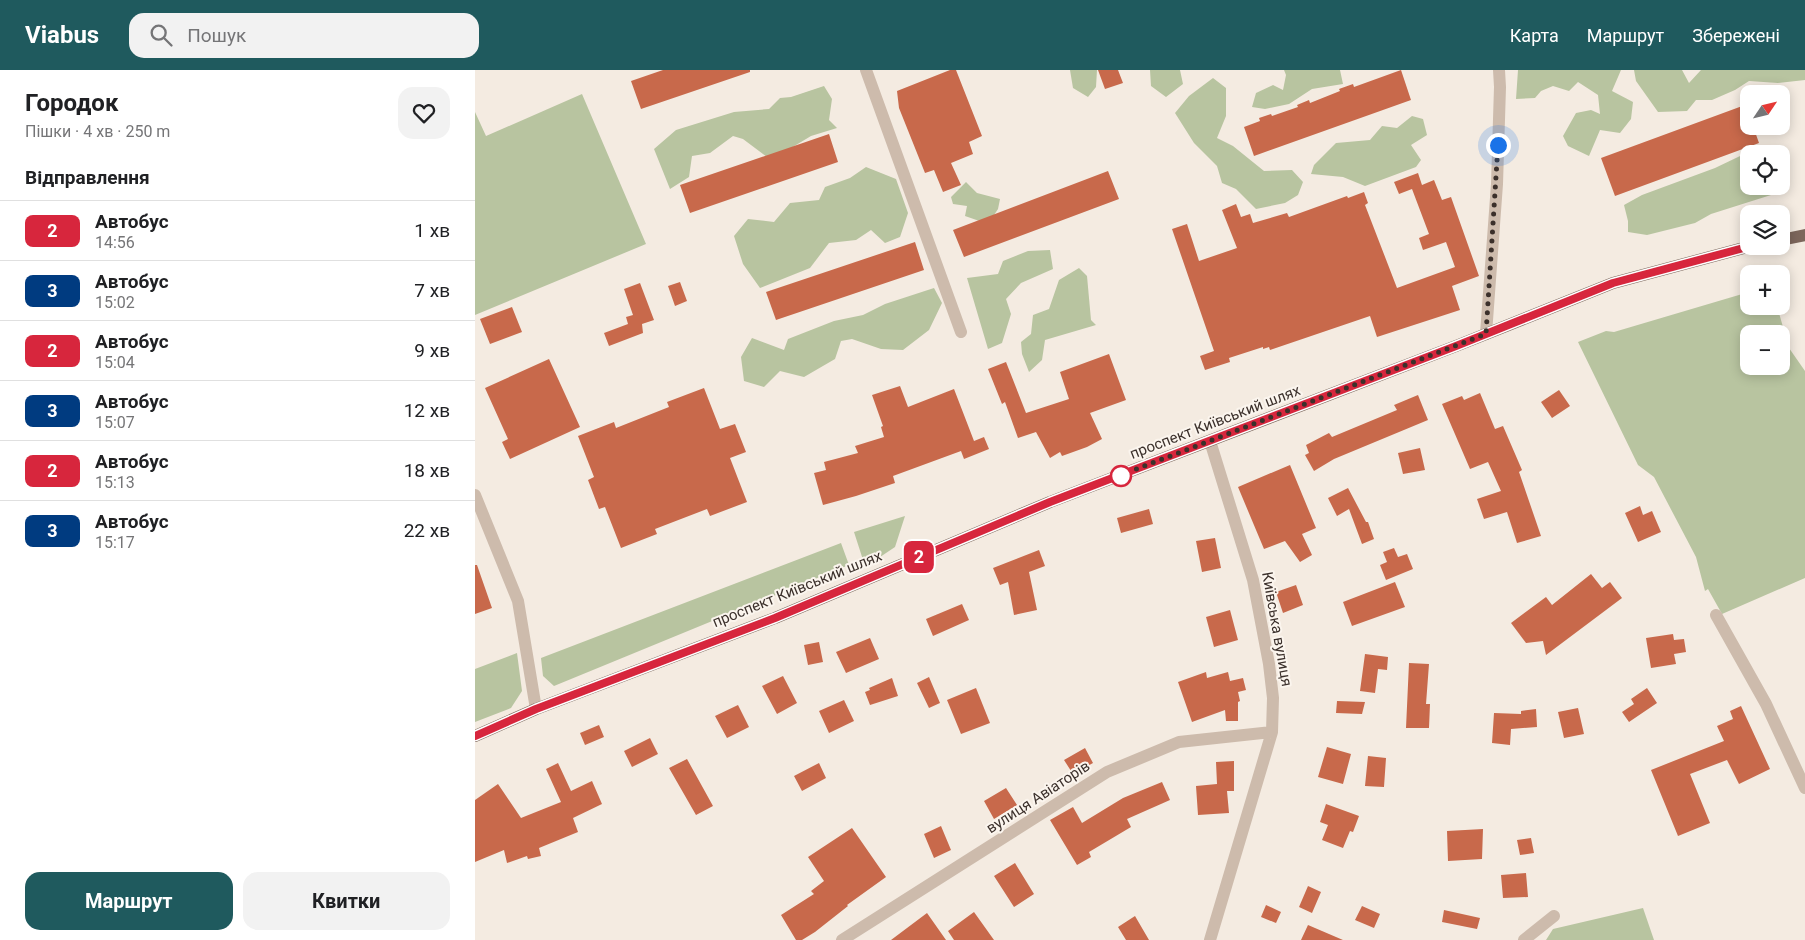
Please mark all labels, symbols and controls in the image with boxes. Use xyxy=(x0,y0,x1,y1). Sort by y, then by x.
search box xyxy=(129,13,479,58)
text: Viabus xyxy=(25,21,99,49)
icon: search xyxy=(147,21,175,49)
text: Пошук xyxy=(187,24,246,47)
text: Карта xyxy=(1510,25,1559,46)
text: Маршрут xyxy=(1587,25,1664,46)
text: Збережені xyxy=(1692,25,1780,46)
north arrow xyxy=(1740,85,1790,135)
map controls xyxy=(1740,85,1790,375)
button: heart xyxy=(398,87,450,139)
text: Городок xyxy=(25,89,118,117)
text: Пішки · 4 хв · 250 m xyxy=(25,122,170,141)
your location xyxy=(1486,133,1511,158)
button: locate xyxy=(1740,145,1790,195)
text: Відправлення xyxy=(25,166,150,189)
button: layers xyxy=(1740,205,1790,255)
text: Автобус xyxy=(95,210,169,233)
text: 1 хв xyxy=(414,219,450,242)
text: 2 xyxy=(47,220,58,241)
text: 14:56 xyxy=(95,233,135,252)
button: + xyxy=(1740,265,1790,315)
text: Автобус xyxy=(95,270,169,293)
text: 7 хв xyxy=(414,279,450,302)
text: 3 xyxy=(47,280,58,301)
text: 15:02 xyxy=(95,293,135,312)
button: − xyxy=(1740,325,1790,375)
text: Автобус xyxy=(95,330,169,353)
text: 9 хв xyxy=(414,339,450,362)
text: 2 xyxy=(47,340,58,361)
text: 15:04 xyxy=(95,353,135,372)
street label: проспект Київський шлях xyxy=(1127,381,1303,463)
text: Автобус xyxy=(95,390,169,413)
text: 12 хв xyxy=(404,399,450,422)
text: 3 xyxy=(47,400,58,421)
text: 15:07 xyxy=(95,413,135,432)
text: Автобус xyxy=(95,450,169,473)
text: 18 хв xyxy=(404,459,450,482)
text: 2 xyxy=(47,460,58,481)
unlabelled marker xyxy=(1110,465,1132,487)
text: 15:13 xyxy=(95,473,135,492)
text: Автобус xyxy=(95,510,169,533)
text: 22 хв xyxy=(404,519,450,542)
text: 3 xyxy=(47,520,58,541)
text: 15:17 xyxy=(95,533,135,552)
line badge: 2 xyxy=(903,541,935,573)
text: 2 xyxy=(914,546,924,567)
street label: проспект Київський шлях xyxy=(710,547,885,631)
street label: Київська вулиця xyxy=(1258,570,1296,688)
street label: вулиця Авіаторів xyxy=(983,757,1093,837)
button: Маршрут xyxy=(25,872,233,930)
button: Квитки xyxy=(243,872,450,930)

